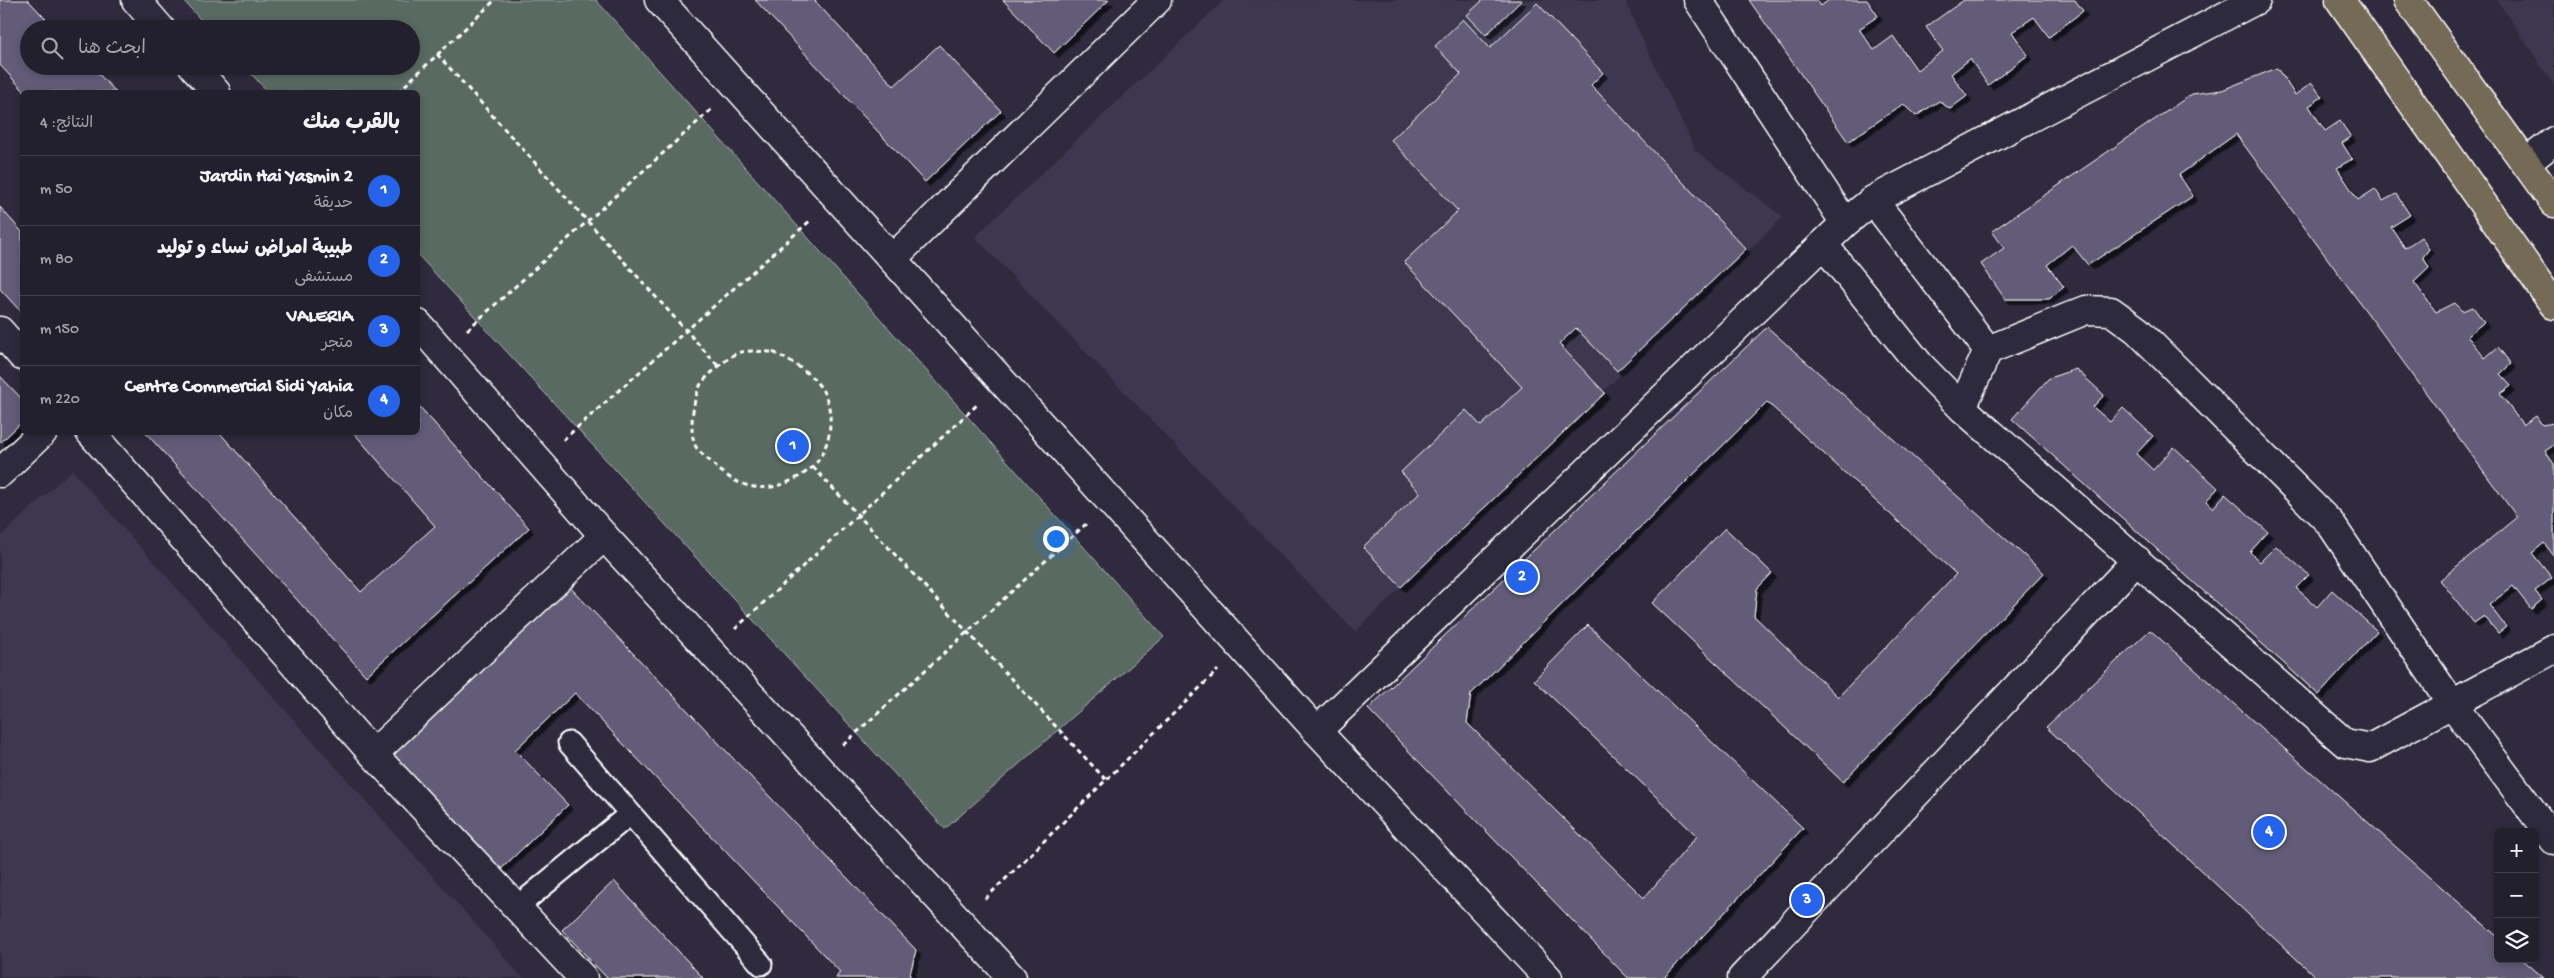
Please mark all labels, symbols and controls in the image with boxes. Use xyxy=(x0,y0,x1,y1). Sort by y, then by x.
search box xyxy=(20,20,420,75)
icon: search xyxy=(38,34,66,62)
text: ابحث هنا xyxy=(78,38,146,61)
text: بالقرب منك xyxy=(303,112,400,137)
text: النتائج: 4 xyxy=(40,115,93,134)
text: Jardin Hai Yasmin 2 xyxy=(200,166,353,189)
text: 50 m xyxy=(40,181,73,200)
text: 1 xyxy=(381,181,387,200)
text: حديقة xyxy=(314,195,353,214)
text: طبيبة امراض نساء و توليد xyxy=(157,238,353,261)
text: 80 m xyxy=(40,251,73,270)
text: 2 xyxy=(380,251,388,270)
text: مستشفى xyxy=(294,269,353,288)
text: VALERIA xyxy=(287,306,353,329)
text: 150 m xyxy=(40,321,79,340)
text: 3 xyxy=(380,321,388,340)
text: متجر xyxy=(322,335,353,354)
text: Centre Commercial Sidi Yahia xyxy=(125,376,353,399)
text: 220 m xyxy=(40,391,80,410)
text: 4 xyxy=(380,391,388,410)
text: مكان xyxy=(323,405,353,424)
pin: 1 xyxy=(777,427,809,465)
your location xyxy=(1043,526,1069,552)
pin: 2 xyxy=(1506,558,1538,596)
pin: 4 xyxy=(2253,813,2285,851)
map controls xyxy=(2494,828,2539,963)
button: + xyxy=(2494,828,2539,873)
button: − xyxy=(2494,873,2539,918)
pin: 3 xyxy=(1791,881,1823,919)
button: layers xyxy=(2494,918,2539,963)

